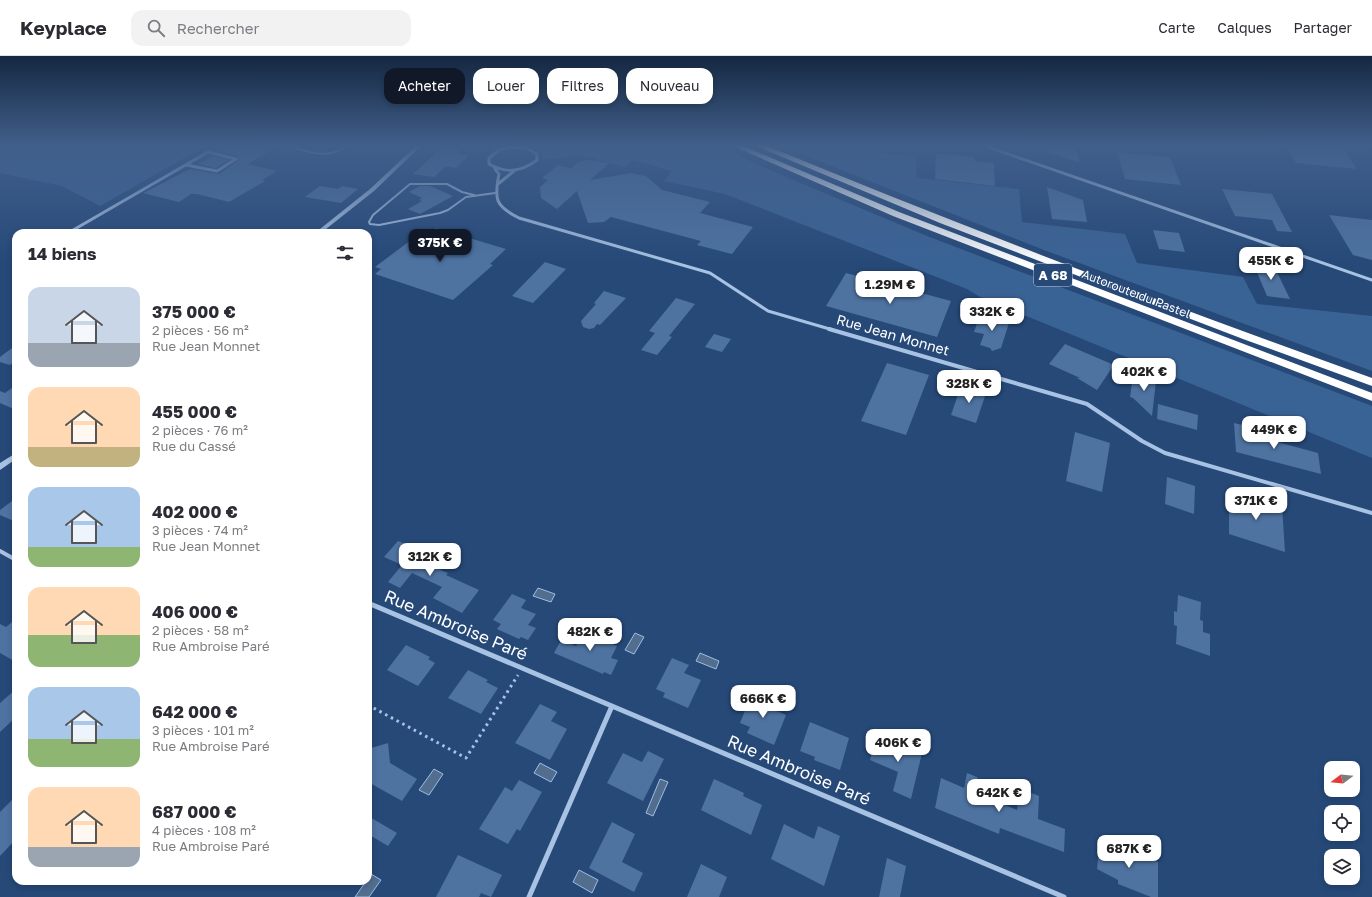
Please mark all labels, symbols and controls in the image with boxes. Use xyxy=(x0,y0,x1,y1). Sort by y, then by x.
search box xyxy=(131,10,411,46)
text: Keyplace xyxy=(20,16,107,39)
icon: search xyxy=(145,17,167,39)
text: Rechercher xyxy=(177,19,259,37)
text: Carte xyxy=(1158,19,1195,36)
text: Calques xyxy=(1217,19,1272,36)
text: Partager xyxy=(1294,19,1352,36)
chip: Acheter xyxy=(384,68,465,104)
chip: Louer xyxy=(473,68,539,104)
chip: Filtres xyxy=(547,68,618,104)
chip: Nouveau xyxy=(626,68,713,104)
pin: 375K € xyxy=(407,229,473,263)
text: 375K € xyxy=(418,234,462,250)
icon: filters xyxy=(334,242,356,264)
text: 14 biens xyxy=(28,243,97,264)
pin: 455K € xyxy=(1238,247,1304,281)
text: 455K € xyxy=(1248,252,1294,268)
road number: A 68 xyxy=(1034,264,1072,286)
street label: Autoroute du Pastel xyxy=(1080,266,1193,321)
pin: 1.29M € xyxy=(853,271,927,305)
text: 1.29M € xyxy=(864,276,916,292)
pin: 332K € xyxy=(959,298,1025,332)
text: 375 000 € xyxy=(152,301,236,322)
icon: home xyxy=(60,303,108,351)
text: 332K € xyxy=(969,303,1015,319)
street label: Rue Jean Monnet xyxy=(835,310,952,359)
text: 2 pièces · 56 m² xyxy=(152,322,249,338)
text: Rue Jean Monnet xyxy=(152,338,260,354)
pin: 402K € xyxy=(1111,358,1177,392)
text: 402K € xyxy=(1121,363,1167,379)
pin: 328K € xyxy=(936,370,1002,404)
text: 328K € xyxy=(946,375,992,391)
text: 455 000 € xyxy=(152,401,237,422)
icon: home xyxy=(60,403,108,451)
pin: 449K € xyxy=(1241,416,1307,450)
text: 449K € xyxy=(1251,421,1297,437)
text: 2 pièces · 76 m² xyxy=(152,422,248,438)
text: Rue du Cassé xyxy=(152,438,236,454)
pin: 371K € xyxy=(1223,487,1289,521)
text: 371K € xyxy=(1234,492,1278,508)
text: 402 000 € xyxy=(152,501,238,522)
icon: home xyxy=(60,503,108,551)
text: 3 pièces · 74 m² xyxy=(152,522,248,538)
text: Rue Jean Monnet xyxy=(152,538,260,554)
pin: 312K € xyxy=(397,543,463,577)
text: 312K € xyxy=(408,548,452,564)
street label: Rue Ambroise Paré xyxy=(381,585,531,664)
text: 406 000 € xyxy=(152,601,238,622)
icon: home xyxy=(60,603,108,651)
pin: 482K € xyxy=(557,618,623,652)
text: 2 pièces · 58 m² xyxy=(152,622,249,638)
text: 482K € xyxy=(567,623,613,639)
text: Rue Ambroise Paré xyxy=(152,638,270,654)
pin: 666K € xyxy=(730,685,796,719)
text: 666K € xyxy=(740,690,786,706)
text: 642 000 € xyxy=(152,701,237,722)
icon: home xyxy=(60,703,108,751)
text: 3 pièces · 101 m² xyxy=(152,722,254,738)
pin: 406K € xyxy=(865,729,931,763)
street label: Rue Ambroise Paré xyxy=(724,730,874,809)
text: 406K € xyxy=(875,734,921,750)
text: Rue Ambroise Paré xyxy=(152,738,270,754)
north arrow xyxy=(1324,761,1360,797)
map controls xyxy=(1324,761,1360,885)
pin: 642K € xyxy=(966,779,1032,813)
text: 642K € xyxy=(976,784,1022,800)
text: 687 000 € xyxy=(152,801,237,822)
icon: home xyxy=(60,803,108,851)
button: locate xyxy=(1324,805,1360,841)
text: 4 pièces · 108 m² xyxy=(152,822,256,838)
pin: 687K € xyxy=(1096,835,1162,869)
text: Rue Ambroise Paré xyxy=(152,838,270,854)
text: 687K € xyxy=(1106,840,1152,856)
button: layers xyxy=(1324,849,1360,885)

